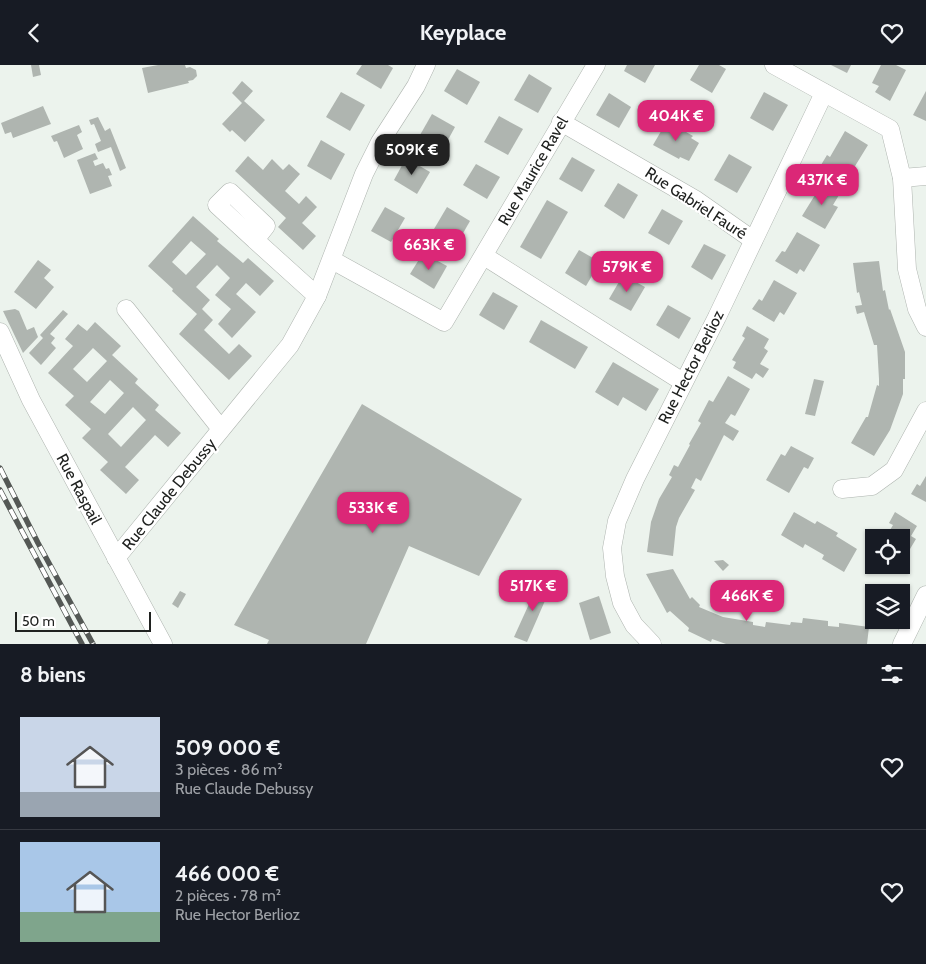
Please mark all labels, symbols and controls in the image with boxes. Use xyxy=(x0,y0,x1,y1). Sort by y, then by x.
icon: back xyxy=(20,19,48,47)
text: Keyplace xyxy=(420,19,506,46)
icon: heart xyxy=(878,19,906,47)
pin: 404K € xyxy=(635,99,717,142)
text: 404K € xyxy=(648,106,704,125)
street label: Rue Maurice Ravel xyxy=(494,113,572,229)
pin: 509K € xyxy=(371,133,453,176)
text: 509K € xyxy=(386,140,438,159)
street label: Rue Gabriel Fauré xyxy=(642,163,750,243)
pin: 437K € xyxy=(781,163,863,206)
text: 437K € xyxy=(797,170,847,189)
pin: 663K € xyxy=(388,229,470,271)
text: 663K € xyxy=(404,235,454,254)
pin: 579K € xyxy=(586,251,668,293)
text: 579K € xyxy=(602,257,652,276)
street label: Rue Hector Berlioz xyxy=(654,307,728,427)
street label: Rue Claude Debussy xyxy=(118,434,220,554)
street label: Rue Raspail xyxy=(52,450,106,528)
pin: 533K € xyxy=(332,491,414,534)
text: 533K € xyxy=(348,498,398,517)
map controls xyxy=(865,529,910,629)
button: locate xyxy=(865,529,910,574)
pin: 517K € xyxy=(492,569,574,612)
text: 517K € xyxy=(510,576,556,595)
pin: 466K € xyxy=(706,579,788,622)
button: layers xyxy=(865,584,910,629)
text: 466K € xyxy=(721,586,773,605)
scale bar xyxy=(15,609,151,632)
text: 50 m xyxy=(22,612,55,630)
icon: filters xyxy=(878,660,906,688)
text: 8 biens xyxy=(20,662,86,687)
text: 509 000 € xyxy=(175,735,280,760)
icon: home xyxy=(60,737,120,797)
icon: heart xyxy=(878,753,906,781)
text: 3 pièces · 86 m² xyxy=(175,760,282,779)
text: Rue Claude Debussy xyxy=(175,779,313,798)
text: 466 000 € xyxy=(175,861,279,886)
icon: home xyxy=(60,862,120,922)
icon: heart xyxy=(878,878,906,906)
text: 2 pièces · 78 m² xyxy=(175,886,281,905)
text: Rue Hector Berlioz xyxy=(175,905,300,924)

